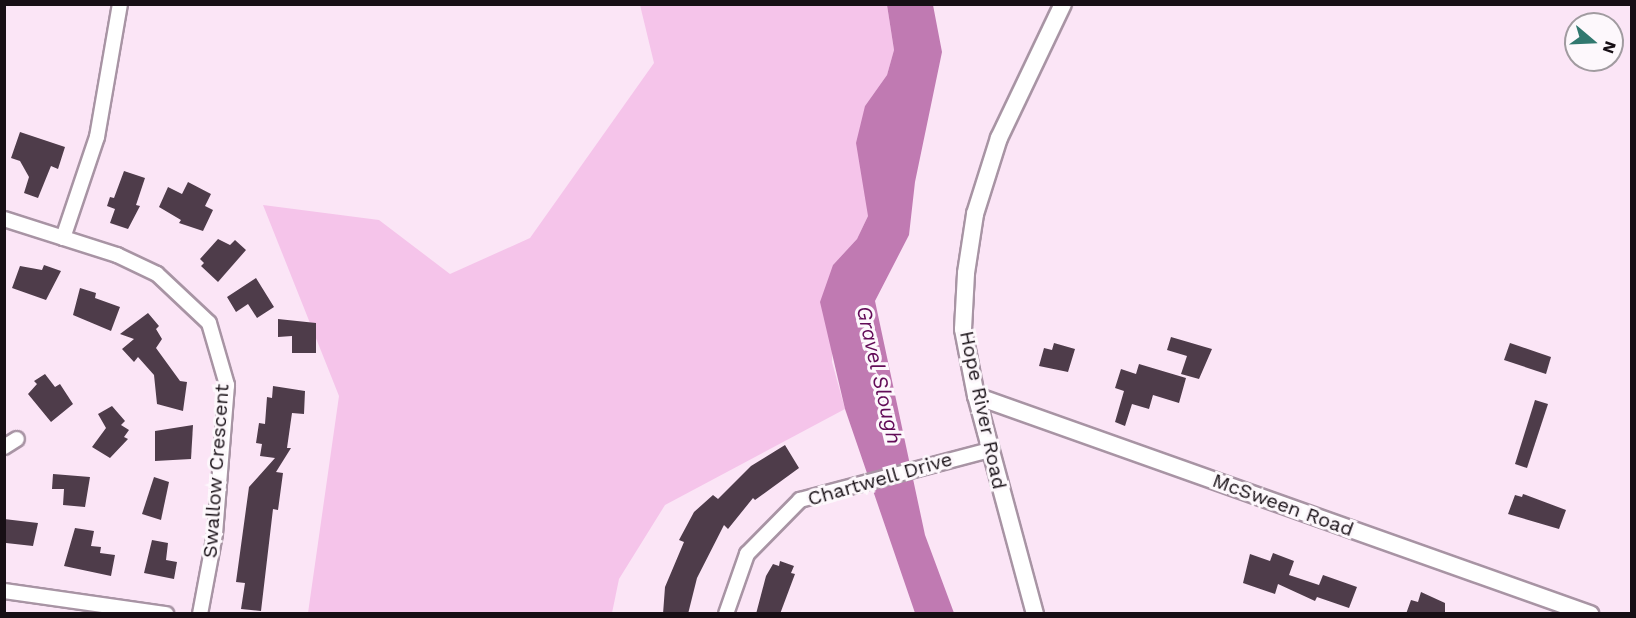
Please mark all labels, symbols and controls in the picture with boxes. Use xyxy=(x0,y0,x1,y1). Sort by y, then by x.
north arrow xyxy=(1564,12,1624,72)
text: N xyxy=(1599,39,1621,56)
water label: Gravel Slough xyxy=(851,303,907,447)
street label: Hope River Road xyxy=(954,328,1012,492)
street label: Swallow Crescent xyxy=(198,383,234,559)
street label: Chartwell Drive xyxy=(805,447,955,511)
street label: McSween Road xyxy=(1209,468,1357,542)

